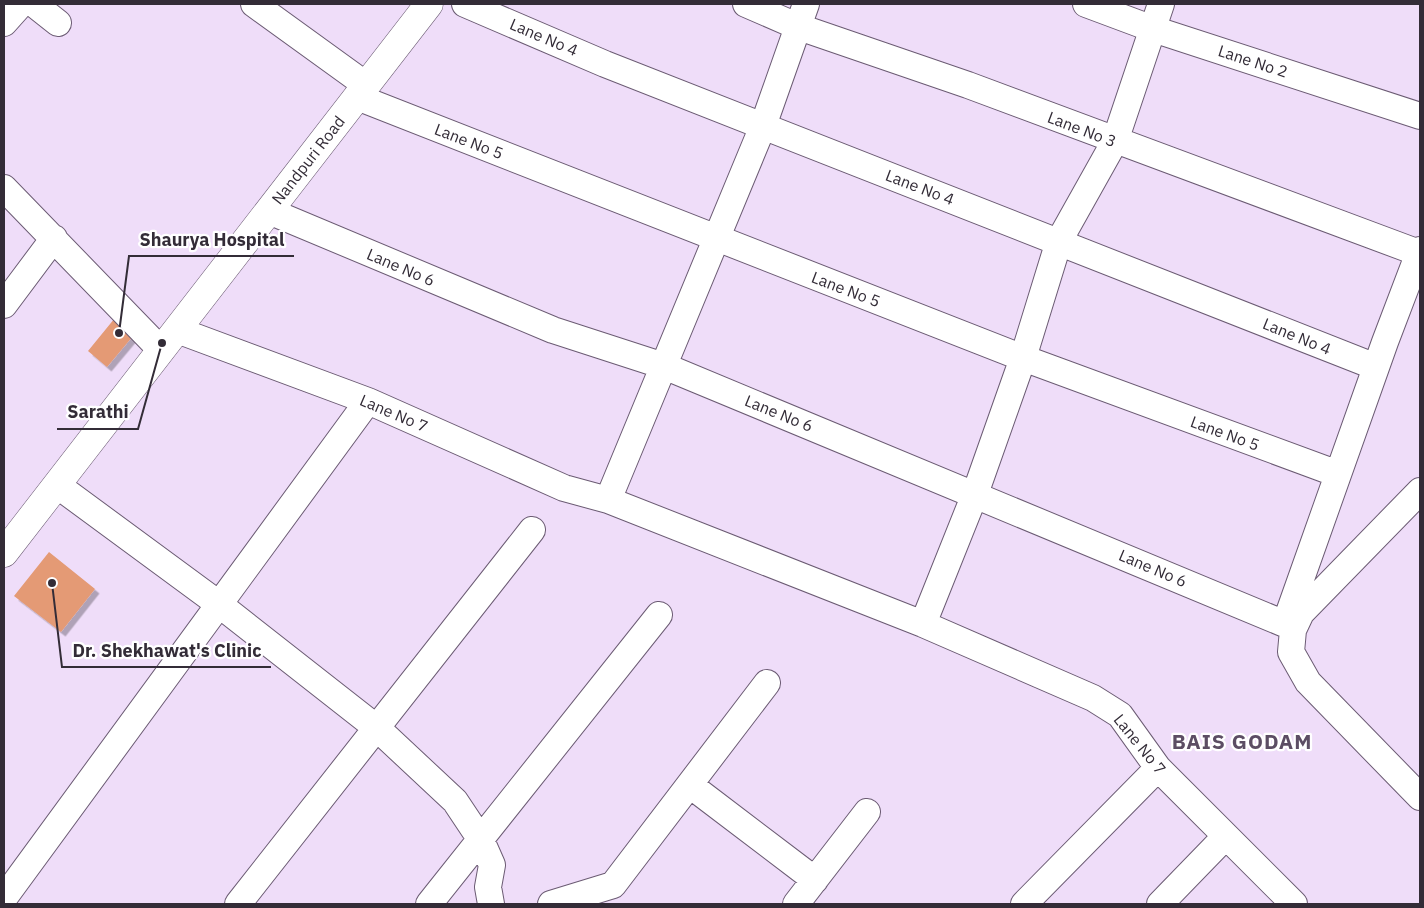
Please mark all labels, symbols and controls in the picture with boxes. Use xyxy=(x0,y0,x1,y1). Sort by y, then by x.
street label: Lane No 4 xyxy=(507,14,581,60)
street label: Lane No 2 xyxy=(1216,40,1290,82)
street label: Lane No 3 xyxy=(1045,107,1119,151)
street label: Nandpuri Road xyxy=(267,112,349,208)
street label: Lane No 5 xyxy=(432,119,506,163)
street label: Lane No 4 xyxy=(883,165,957,209)
callout: Shaurya Hospital xyxy=(129,223,294,256)
text: Shaurya Hospital xyxy=(139,228,285,251)
street label: Lane No 6 xyxy=(364,244,438,290)
street label: Lane No 5 xyxy=(809,267,883,311)
street label: Lane No 4 xyxy=(1260,313,1334,359)
street label: Lane No 7 xyxy=(357,390,431,436)
street label: Lane No 6 xyxy=(742,390,816,436)
callout: Sarathi xyxy=(57,396,138,429)
text: Sarathi xyxy=(67,400,129,423)
street label: Lane No 5 xyxy=(1188,411,1262,455)
street label: Lane No 6 xyxy=(1116,545,1190,591)
callout: Dr. Shekhawat's Clinic xyxy=(62,634,271,667)
text: Dr. Shekhawat's Clinic xyxy=(72,639,262,662)
street label: Lane No 7 xyxy=(1110,710,1170,778)
district label: BAIS GODAM xyxy=(1172,727,1312,755)

